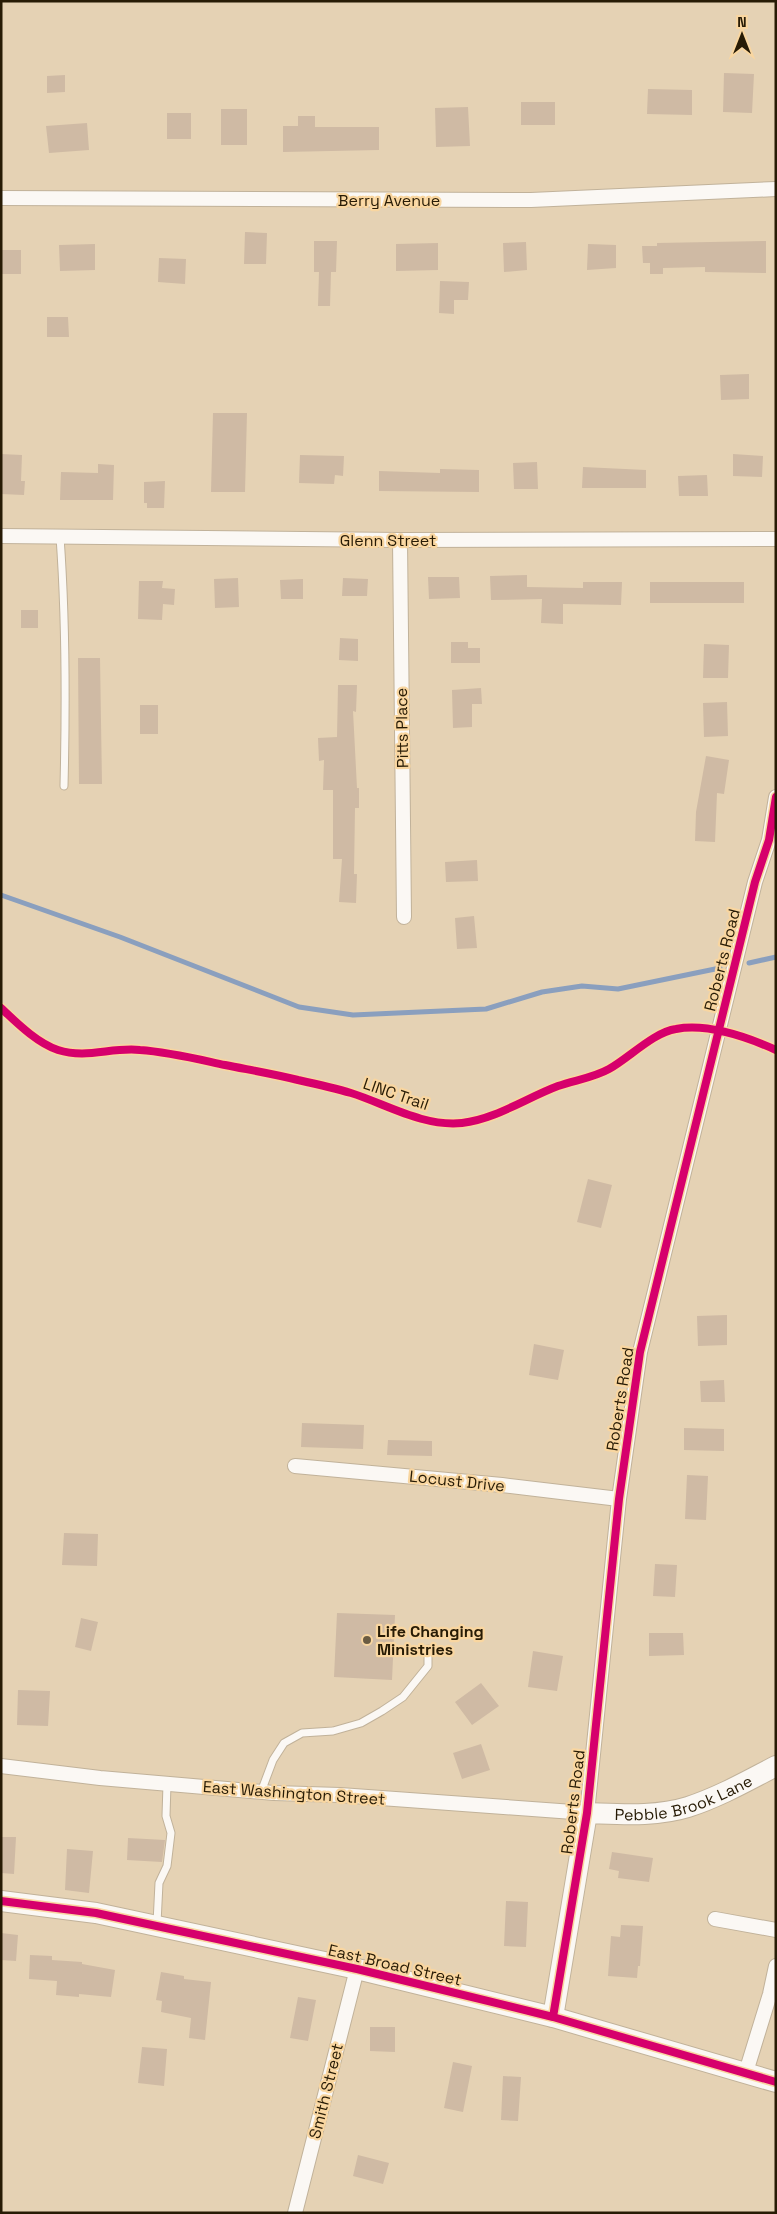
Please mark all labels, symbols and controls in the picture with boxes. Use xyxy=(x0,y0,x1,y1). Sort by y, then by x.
north arrow xyxy=(717,10,767,60)
text: N xyxy=(737,13,747,31)
street label: Berry Avenue xyxy=(338,190,440,211)
street label: Glenn Street xyxy=(340,530,436,551)
street label: Pitts Place xyxy=(391,688,413,768)
street label: Roberts Road xyxy=(699,907,745,1013)
street label: LINC Trail xyxy=(360,1073,432,1115)
street label: Roberts Road xyxy=(601,1346,639,1452)
street label: Locust Drive xyxy=(408,1466,506,1496)
place label: Life Changing Ministries xyxy=(377,1621,484,1660)
marker: Life Changing Ministries xyxy=(361,1634,373,1646)
street label: Roberts Road xyxy=(556,1749,590,1855)
street label: Pebble Brook Lane xyxy=(614,1770,756,1825)
street label: East Washington Street xyxy=(202,1776,386,1810)
street label: East Broad Street xyxy=(326,1939,464,1991)
street label: Smith Street xyxy=(304,2041,348,2141)

